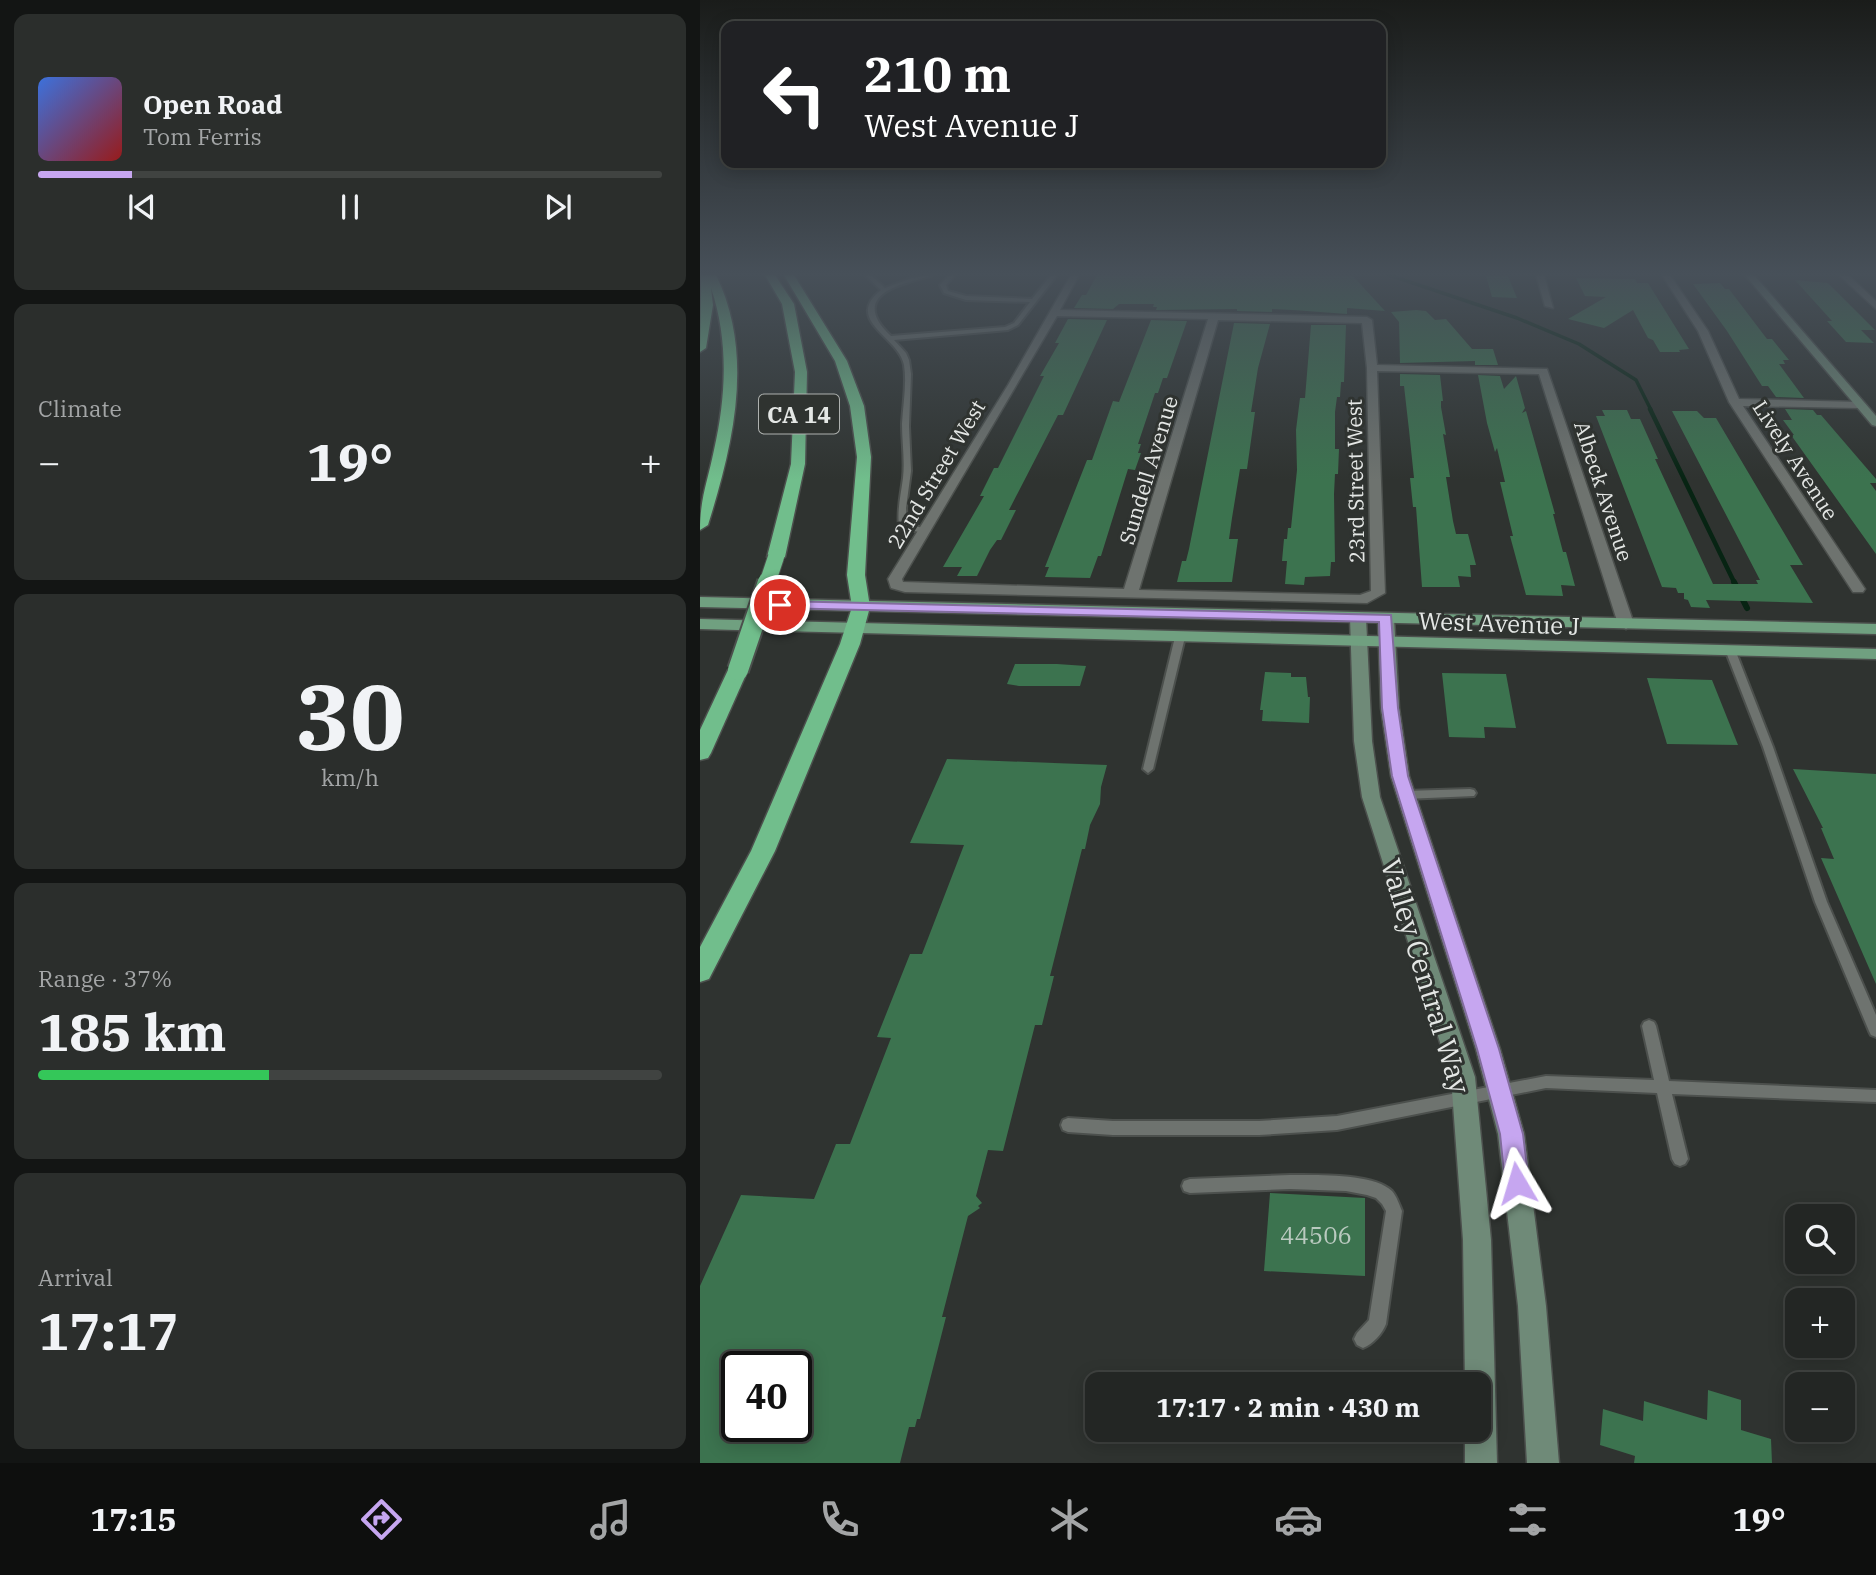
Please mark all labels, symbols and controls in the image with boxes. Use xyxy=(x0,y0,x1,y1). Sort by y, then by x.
text: 210 m xyxy=(864,42,1011,105)
icon: left xyxy=(749,49,840,140)
text: Open Road xyxy=(143,87,282,121)
text: West Avenue J xyxy=(864,104,1079,146)
text: Tom Ferris xyxy=(143,121,262,151)
icon: previous xyxy=(123,188,161,226)
icon: pause xyxy=(331,188,369,226)
icon: next xyxy=(539,188,577,226)
street label: Sundell Avenue xyxy=(1112,392,1184,548)
text: Climate xyxy=(38,393,122,423)
road number: CA 14 xyxy=(759,394,839,434)
street label: 22nd Street West xyxy=(881,395,991,553)
street label: Lively Avenue xyxy=(1747,395,1845,525)
street label: 23rd Street West xyxy=(1340,399,1370,563)
street label: Albeck Avenue xyxy=(1568,417,1640,565)
text: 19° xyxy=(307,428,393,495)
text: − xyxy=(38,437,61,486)
text: + xyxy=(639,437,662,486)
pin xyxy=(750,575,810,635)
icon: arrive xyxy=(761,586,799,624)
street label: West Avenue J xyxy=(1418,604,1580,642)
text: 30 xyxy=(295,657,405,775)
text: km/h xyxy=(321,762,379,792)
street label: Valley Central Way xyxy=(1373,854,1479,1098)
text: Range · 37% xyxy=(38,963,172,993)
text: 185 km xyxy=(38,998,227,1065)
position arrow xyxy=(1480,1146,1554,1220)
map controls xyxy=(1785,1204,1855,1442)
button: search xyxy=(1785,1204,1855,1274)
house number: 44506 xyxy=(1280,1219,1352,1251)
text: Arrival xyxy=(38,1262,113,1292)
button: + xyxy=(1785,1288,1855,1358)
text: 17:17 xyxy=(38,1297,179,1364)
speed limit sign: 40 xyxy=(721,1351,812,1442)
button: − xyxy=(1785,1372,1855,1442)
text: 17:17 · 2 min · 430 m xyxy=(1156,1390,1420,1424)
icon: directions xyxy=(357,1495,406,1544)
icon: music xyxy=(586,1495,635,1544)
icon: phone xyxy=(815,1495,864,1544)
icon: climate xyxy=(1045,1495,1094,1544)
icon: car xyxy=(1274,1495,1323,1544)
icon: filters xyxy=(1503,1495,1552,1544)
text: 17:15 xyxy=(90,1498,177,1540)
text: 19° xyxy=(1732,1498,1786,1540)

